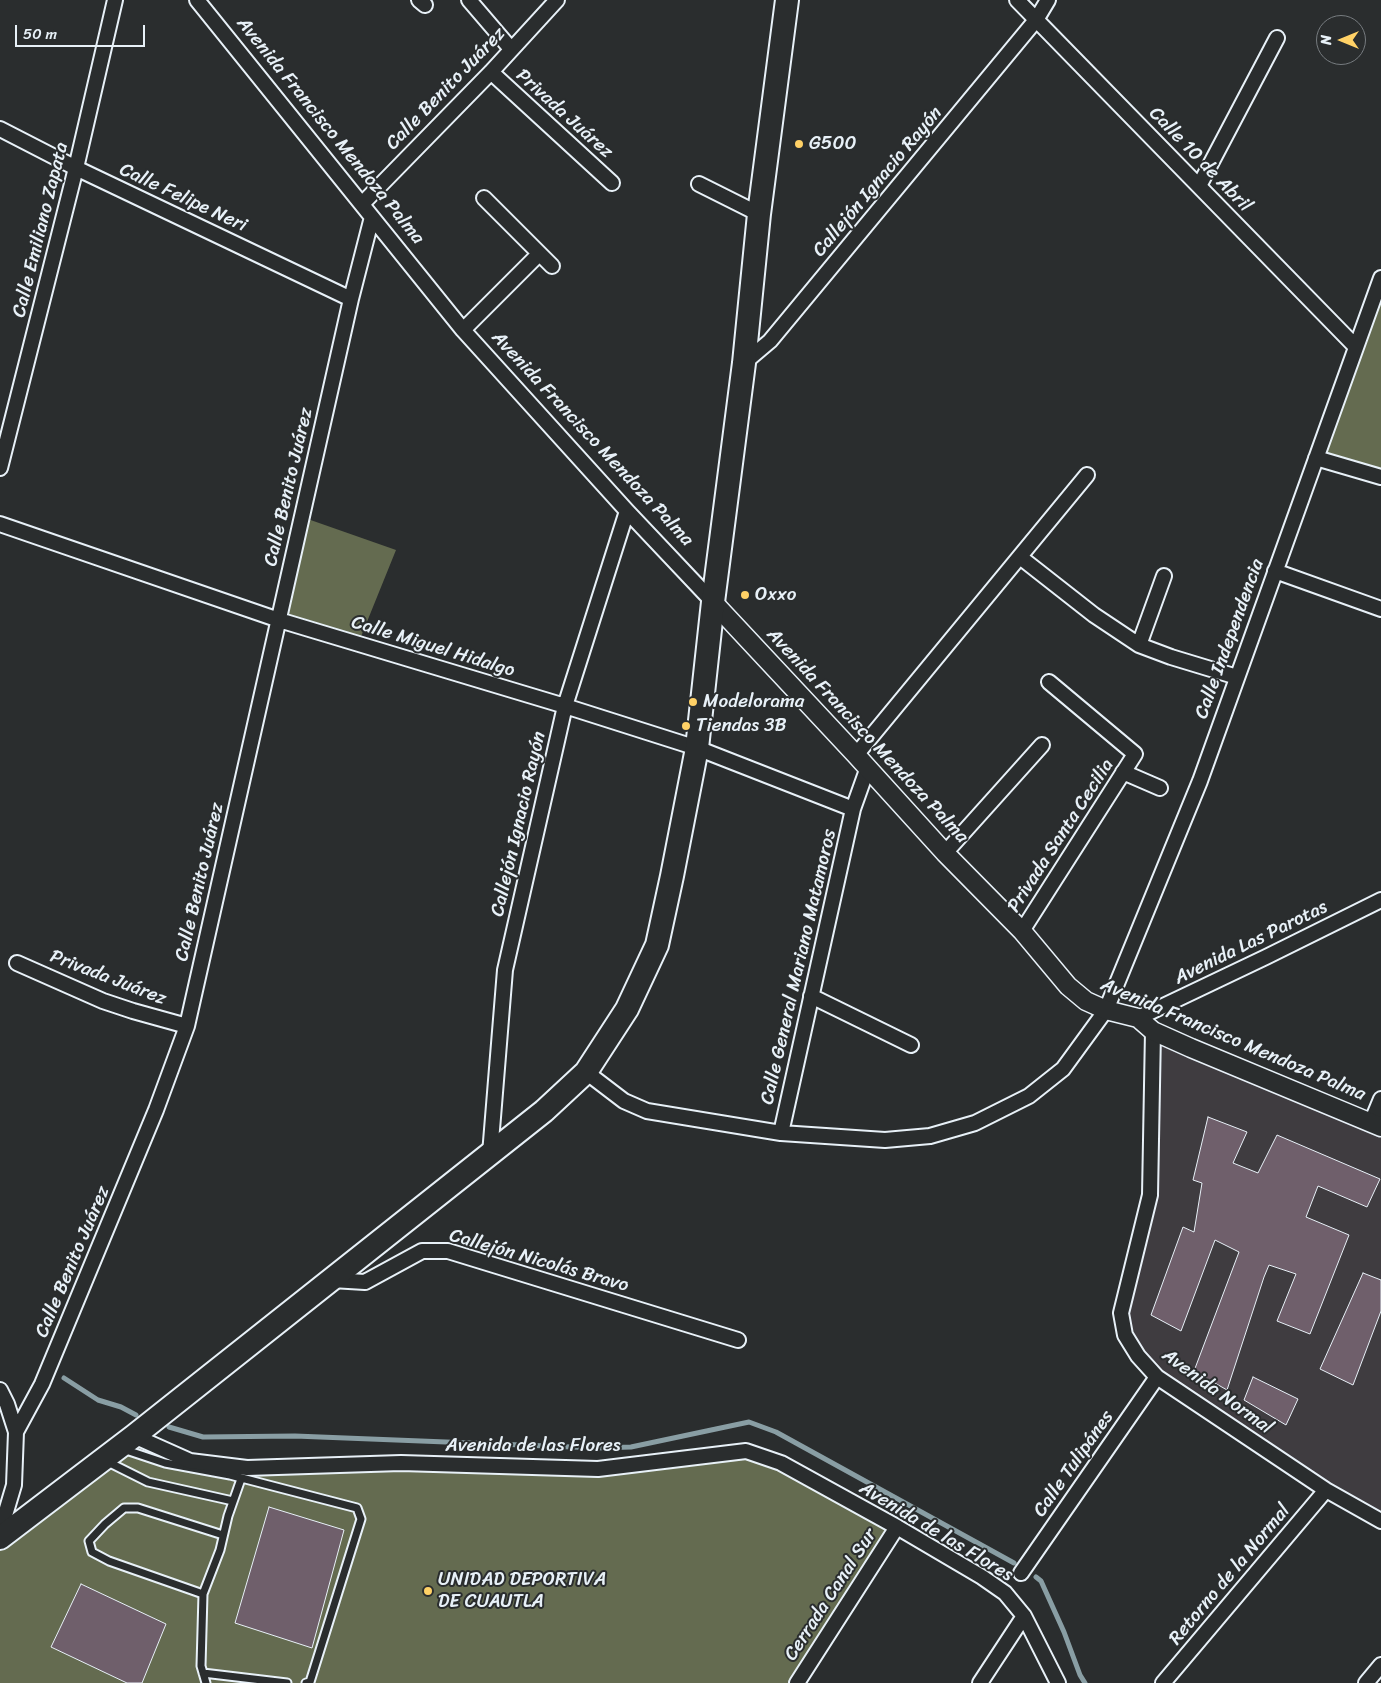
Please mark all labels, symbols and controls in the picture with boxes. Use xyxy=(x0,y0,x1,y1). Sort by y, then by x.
street label: Avenida Francisco Mendoza Palma xyxy=(231,13,429,249)
scale bar xyxy=(18,15,148,47)
north arrow xyxy=(1316,15,1366,65)
text: 50 m xyxy=(23,21,57,47)
street label: Calle Benito Juárez xyxy=(382,23,510,155)
text: N xyxy=(1314,35,1339,45)
street label: Privada Juárez xyxy=(511,64,617,164)
street label: Callejón Ignacio Rayón xyxy=(808,102,948,262)
street label: Calle 10 de Abril xyxy=(1144,102,1256,218)
place label: G500 xyxy=(809,133,856,155)
marker: G500 xyxy=(793,138,805,150)
street label: Calle Emiliano Zapata xyxy=(8,140,74,320)
street label: Calle Felipe Neri xyxy=(116,159,250,237)
street label: Avenida Francisco Mendoza Palma xyxy=(486,327,698,551)
street label: Calle Benito Juárez xyxy=(260,405,318,569)
street label: Calle Independencia xyxy=(1191,556,1269,722)
place label: Oxxo xyxy=(755,584,796,606)
marker: Oxxo xyxy=(739,589,751,601)
street label: Calle Miguel Hidalgo xyxy=(349,611,517,683)
street label: Avenida Francisco Mendoza Palma xyxy=(761,624,973,848)
place label: Modelorama xyxy=(703,691,804,713)
marker: Modelorama xyxy=(687,696,699,708)
place label: Tiendas 3B xyxy=(696,715,787,737)
marker: Tiendas 3B xyxy=(680,720,692,732)
street label: Callejón Ignacio Rayón xyxy=(487,729,551,919)
street label: Privada Santa Cecilia xyxy=(1003,755,1119,917)
street label: Calle Benito Juárez xyxy=(171,800,229,964)
street label: Calle General Mariano Matamoros xyxy=(756,827,842,1107)
street label: Avenida Las Parotas xyxy=(1171,896,1331,990)
street label: Privada Juárez xyxy=(47,945,169,1011)
street label: Avenida Francisco Mendoza Palma xyxy=(1097,974,1369,1106)
street label: Calle Benito Juárez xyxy=(31,1183,115,1341)
street label: Callejón Nicolás Bravo xyxy=(447,1224,631,1298)
street label: Avenida Normal xyxy=(1157,1344,1277,1440)
street label: Calle Tulipánes xyxy=(1029,1407,1119,1521)
street label: Avenida de las Flores xyxy=(445,1435,621,1457)
street label: Avenida de las Flores xyxy=(855,1477,1017,1587)
street label: Retorno de la Normal xyxy=(1165,1500,1295,1650)
street label: Cerrada Canal Sur xyxy=(780,1525,882,1665)
place label: UNIDAD DEPORTIVA DE CUAUTLA xyxy=(438,1569,606,1613)
marker: UNIDAD DEPORTIVA DE CUAUTLA xyxy=(422,1585,434,1597)

